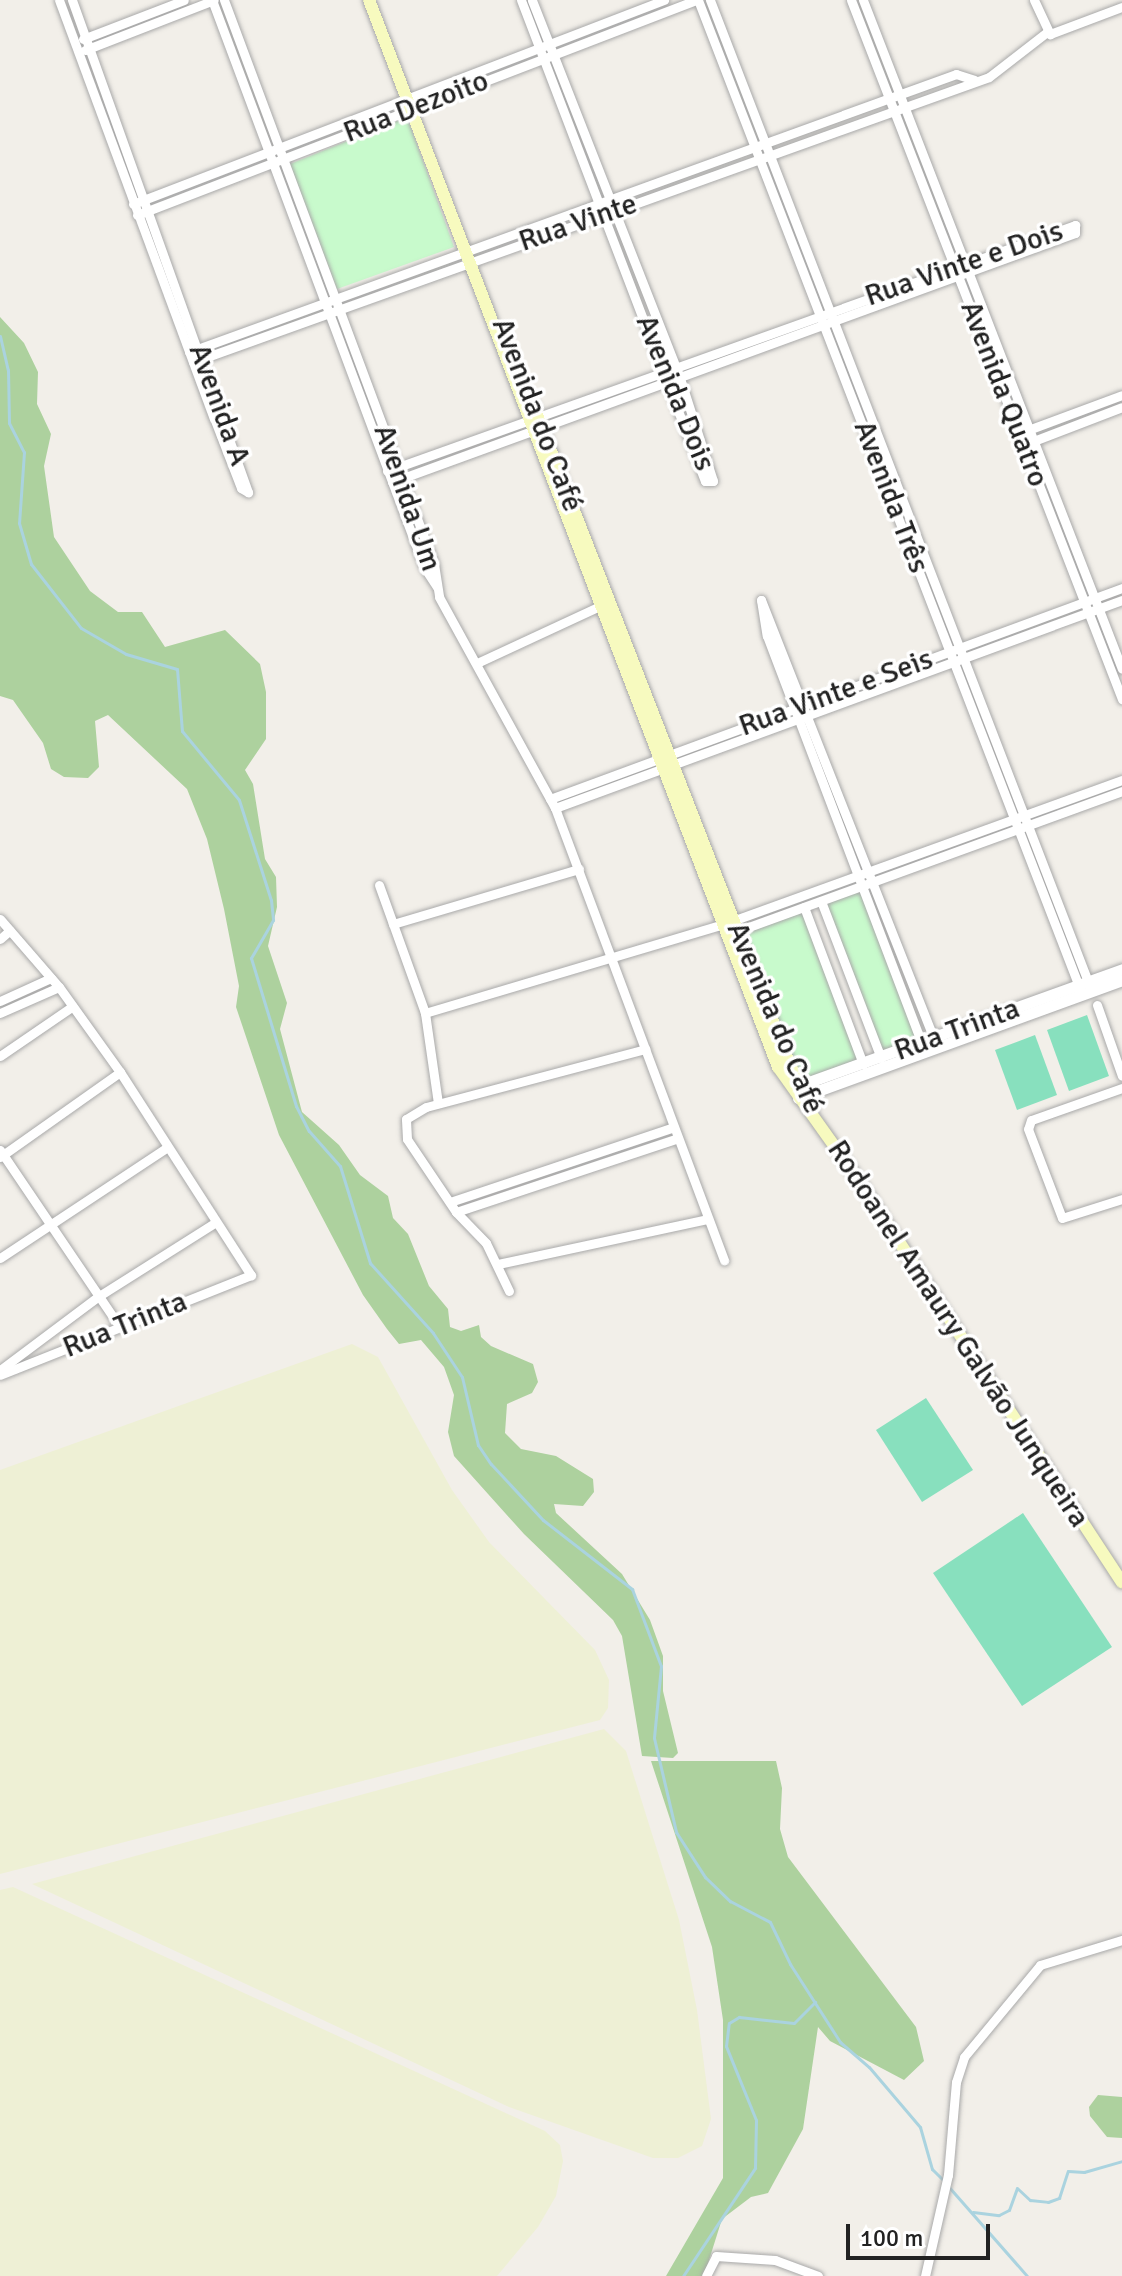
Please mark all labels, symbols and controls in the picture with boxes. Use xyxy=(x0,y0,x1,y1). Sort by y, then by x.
street label: Rua Dezoito xyxy=(338,63,494,151)
street label: Rua Vinte xyxy=(514,186,642,260)
street label: Rua Vinte e Dois xyxy=(860,213,1068,315)
street label: Avenida Quatro xyxy=(952,296,1056,492)
street label: Avenida Dois xyxy=(627,310,723,476)
street label: Avenida do Café xyxy=(484,313,590,517)
street label: Avenida A xyxy=(180,339,258,471)
street label: Avenida Três xyxy=(845,416,937,578)
street label: Avenida Um xyxy=(365,420,449,576)
street label: Rua Vinte e Seis xyxy=(734,641,938,745)
street label: Avenida do Café xyxy=(719,917,831,1119)
street label: Rua Trinta xyxy=(889,991,1025,1069)
street label: Rodoanel Amaury Galvão Junqueira xyxy=(819,1134,1097,1534)
street label: Rua Trinta xyxy=(58,1284,192,1366)
scale bar xyxy=(850,2208,994,2258)
text: 100 m xyxy=(860,2223,923,2253)

